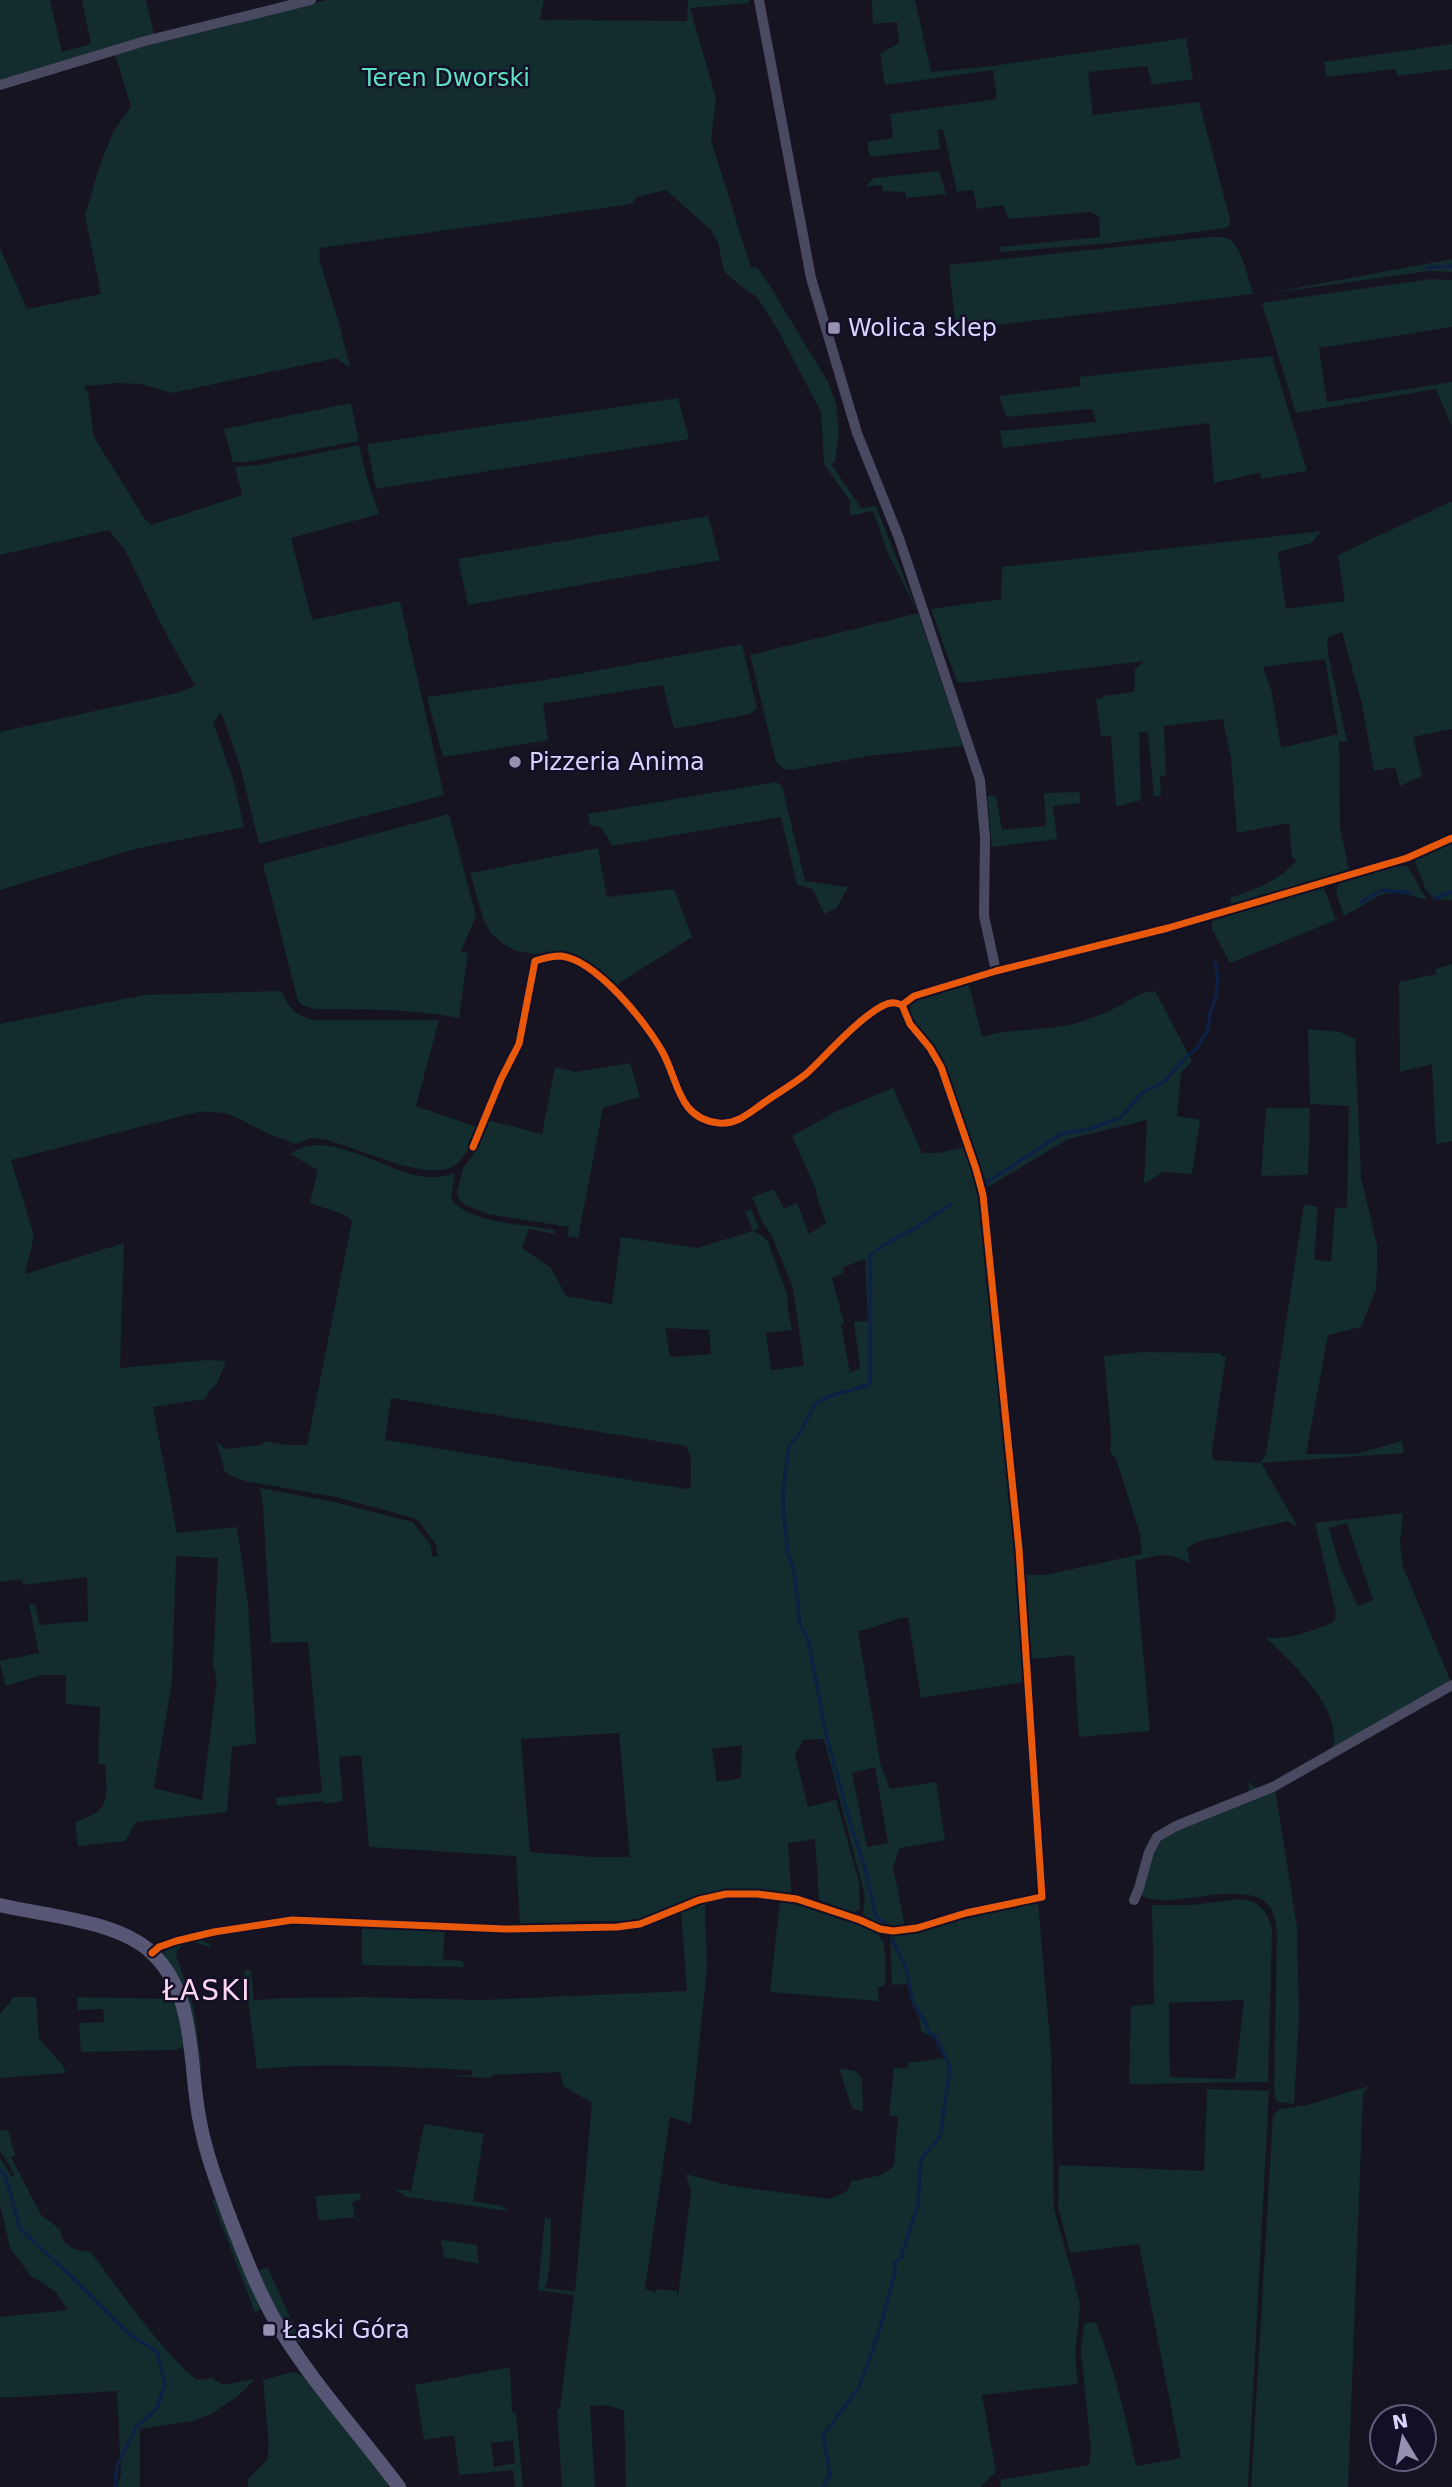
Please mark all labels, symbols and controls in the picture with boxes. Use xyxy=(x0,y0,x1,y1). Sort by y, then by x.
park label: Teren Dworski xyxy=(361,64,530,92)
place label: Wolica sklep xyxy=(848,314,997,342)
marker: Wolica sklep xyxy=(826,320,842,336)
place label: Pizzeria Anima xyxy=(529,748,705,776)
marker: Pizzeria Anima xyxy=(507,754,523,770)
district label: ŁASKI xyxy=(161,1974,252,2007)
place label: Łaski Góra xyxy=(282,2316,410,2344)
marker: Łaski Góra xyxy=(261,2322,277,2338)
north arrow xyxy=(1368,2403,1438,2473)
text: N xyxy=(1390,2409,1410,2433)

